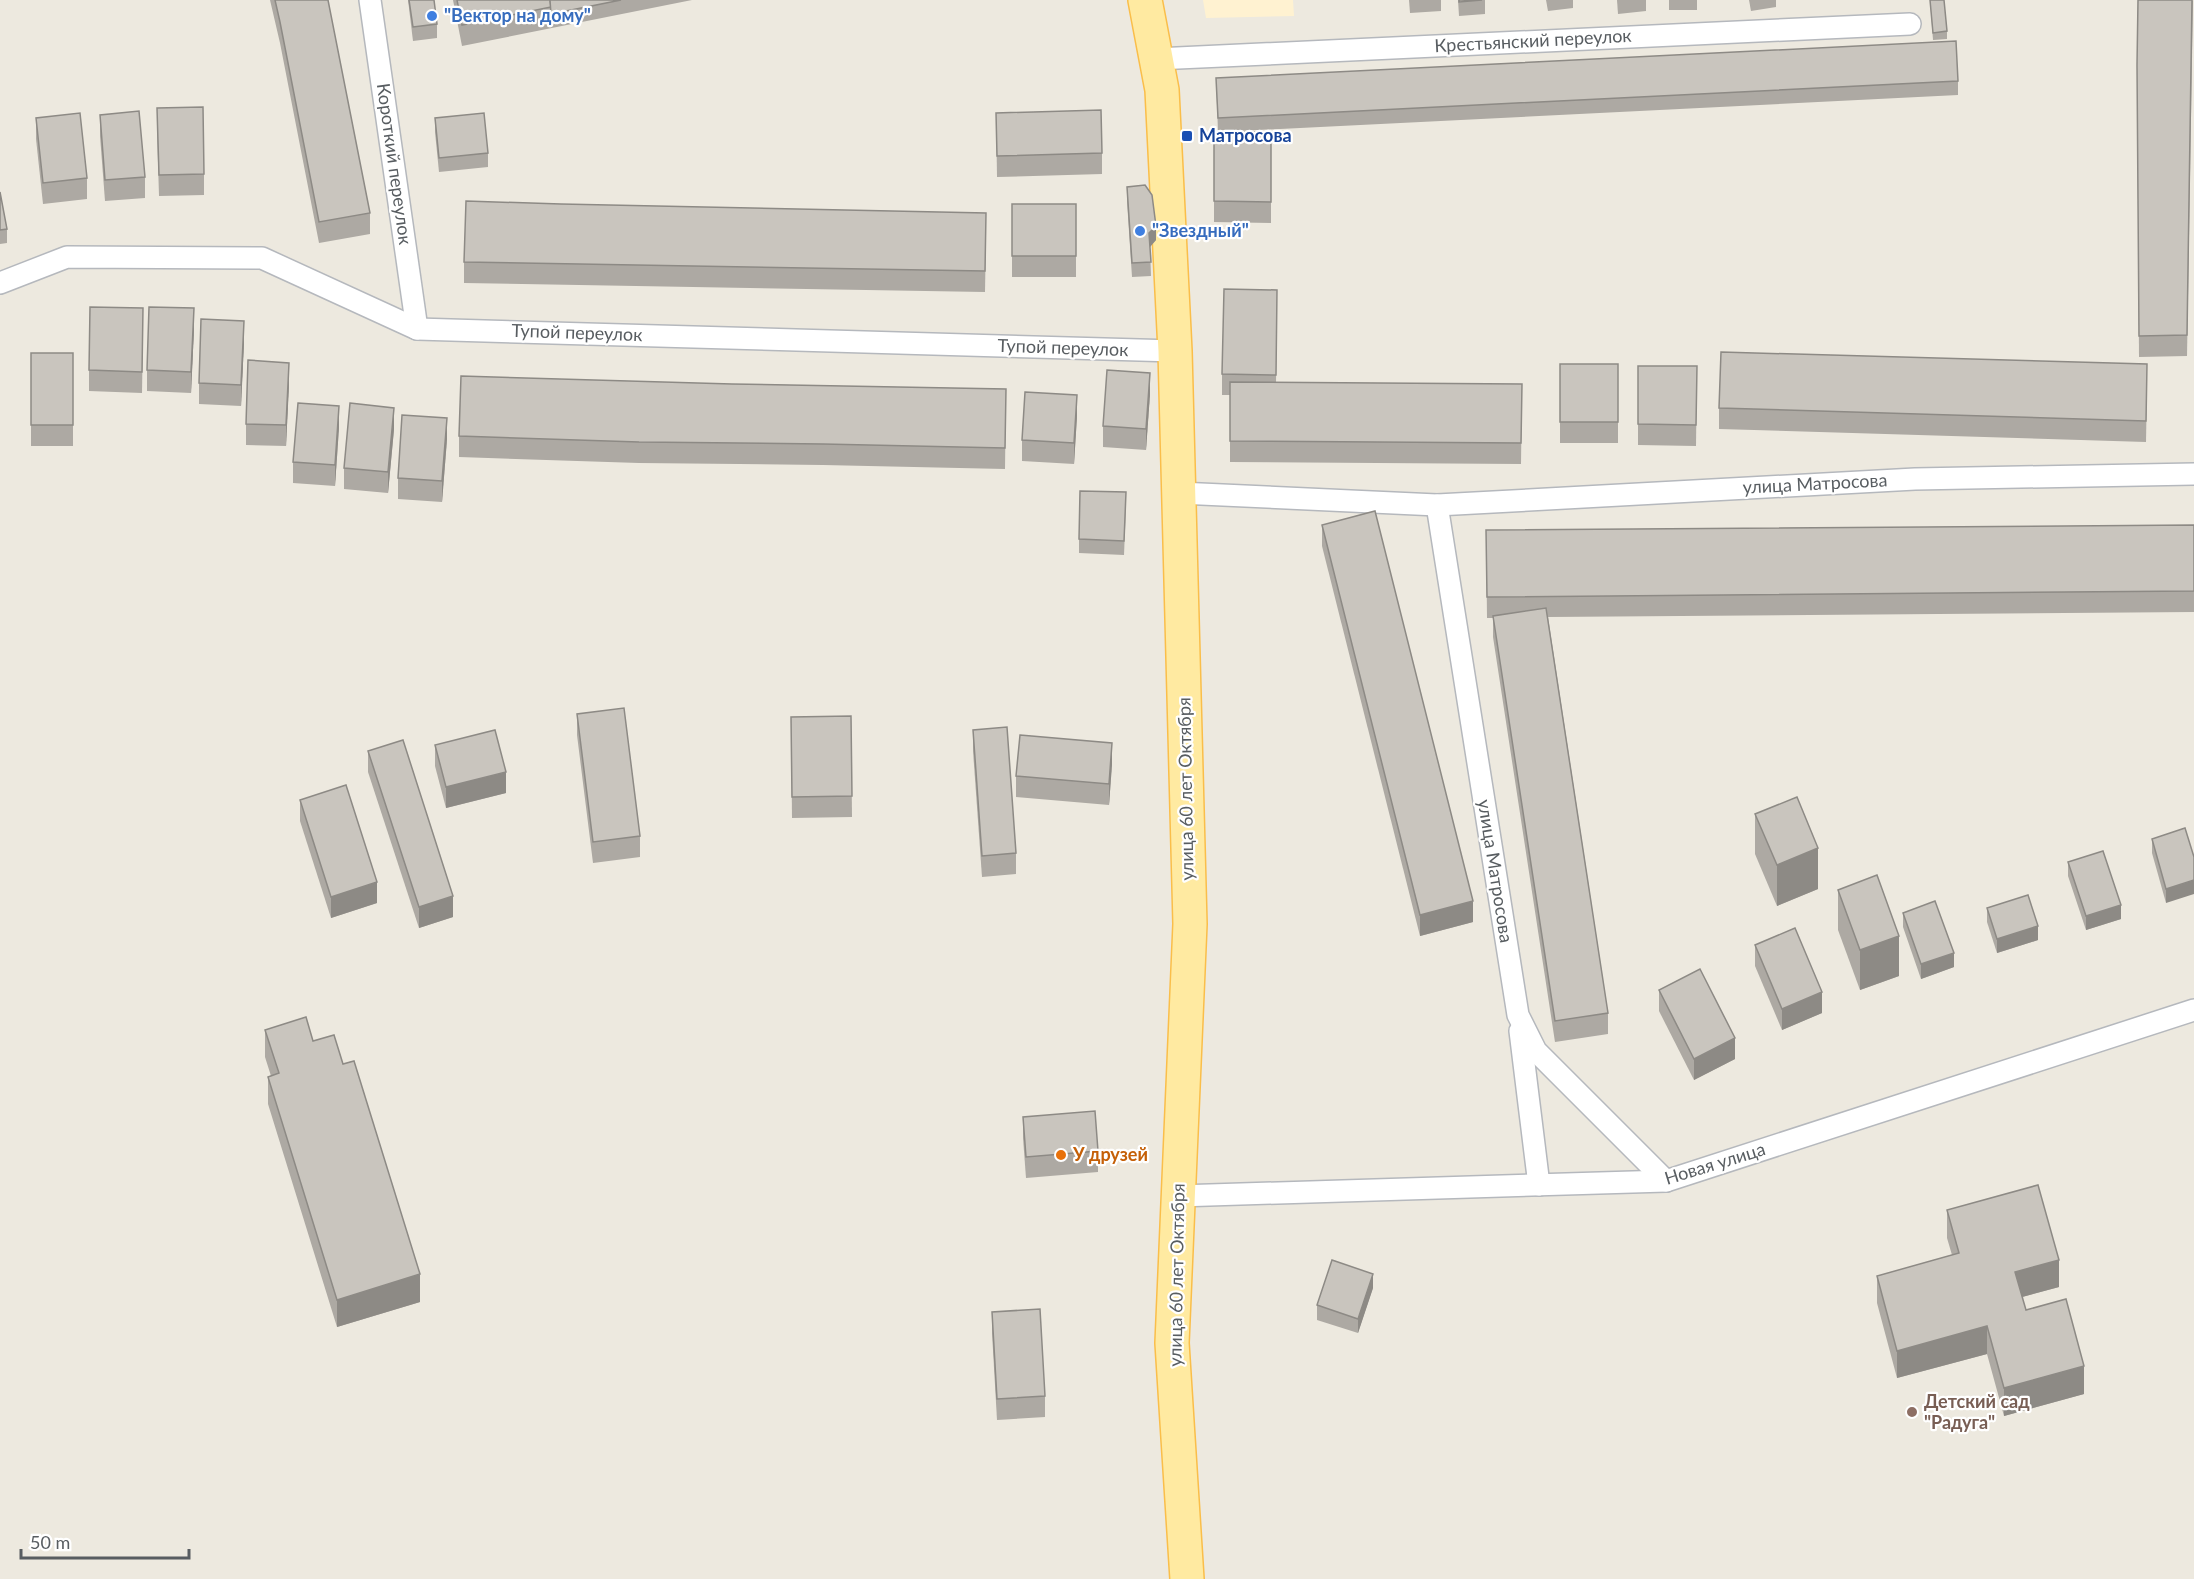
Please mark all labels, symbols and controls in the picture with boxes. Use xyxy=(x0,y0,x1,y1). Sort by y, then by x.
place label: "Вектор на дому" xyxy=(444,4,591,26)
marker: "Вектор на дому" xyxy=(425,9,439,23)
street label: Крестьянский переулок xyxy=(1434,24,1633,56)
street label: Короткий переулок xyxy=(373,82,417,247)
place label: Матросова xyxy=(1199,124,1292,146)
marker: Матросова xyxy=(1180,129,1194,143)
place label: "Звездный" xyxy=(1152,219,1249,241)
marker: "Звездный" xyxy=(1133,224,1147,238)
street label: Тупой переулок xyxy=(511,319,644,345)
street label: Тупой переулок xyxy=(997,334,1130,360)
street label: улица Матросова xyxy=(1742,468,1888,498)
street label: улица 60 лет Октября xyxy=(1172,697,1198,881)
street label: улица Матросова xyxy=(1474,798,1518,944)
street label: Новая улица xyxy=(1662,1137,1768,1189)
place label: У друзей xyxy=(1072,1143,1148,1165)
marker: У друзей xyxy=(1054,1148,1068,1162)
street label: улица 60 лет Октября xyxy=(1163,1183,1189,1367)
place label: Детский сад "Радуга" xyxy=(1924,1390,2030,1433)
marker: Детский сад "Радуга" xyxy=(1905,1405,1919,1419)
scale bar xyxy=(21,1522,189,1560)
text: 50 m xyxy=(30,1531,70,1553)

